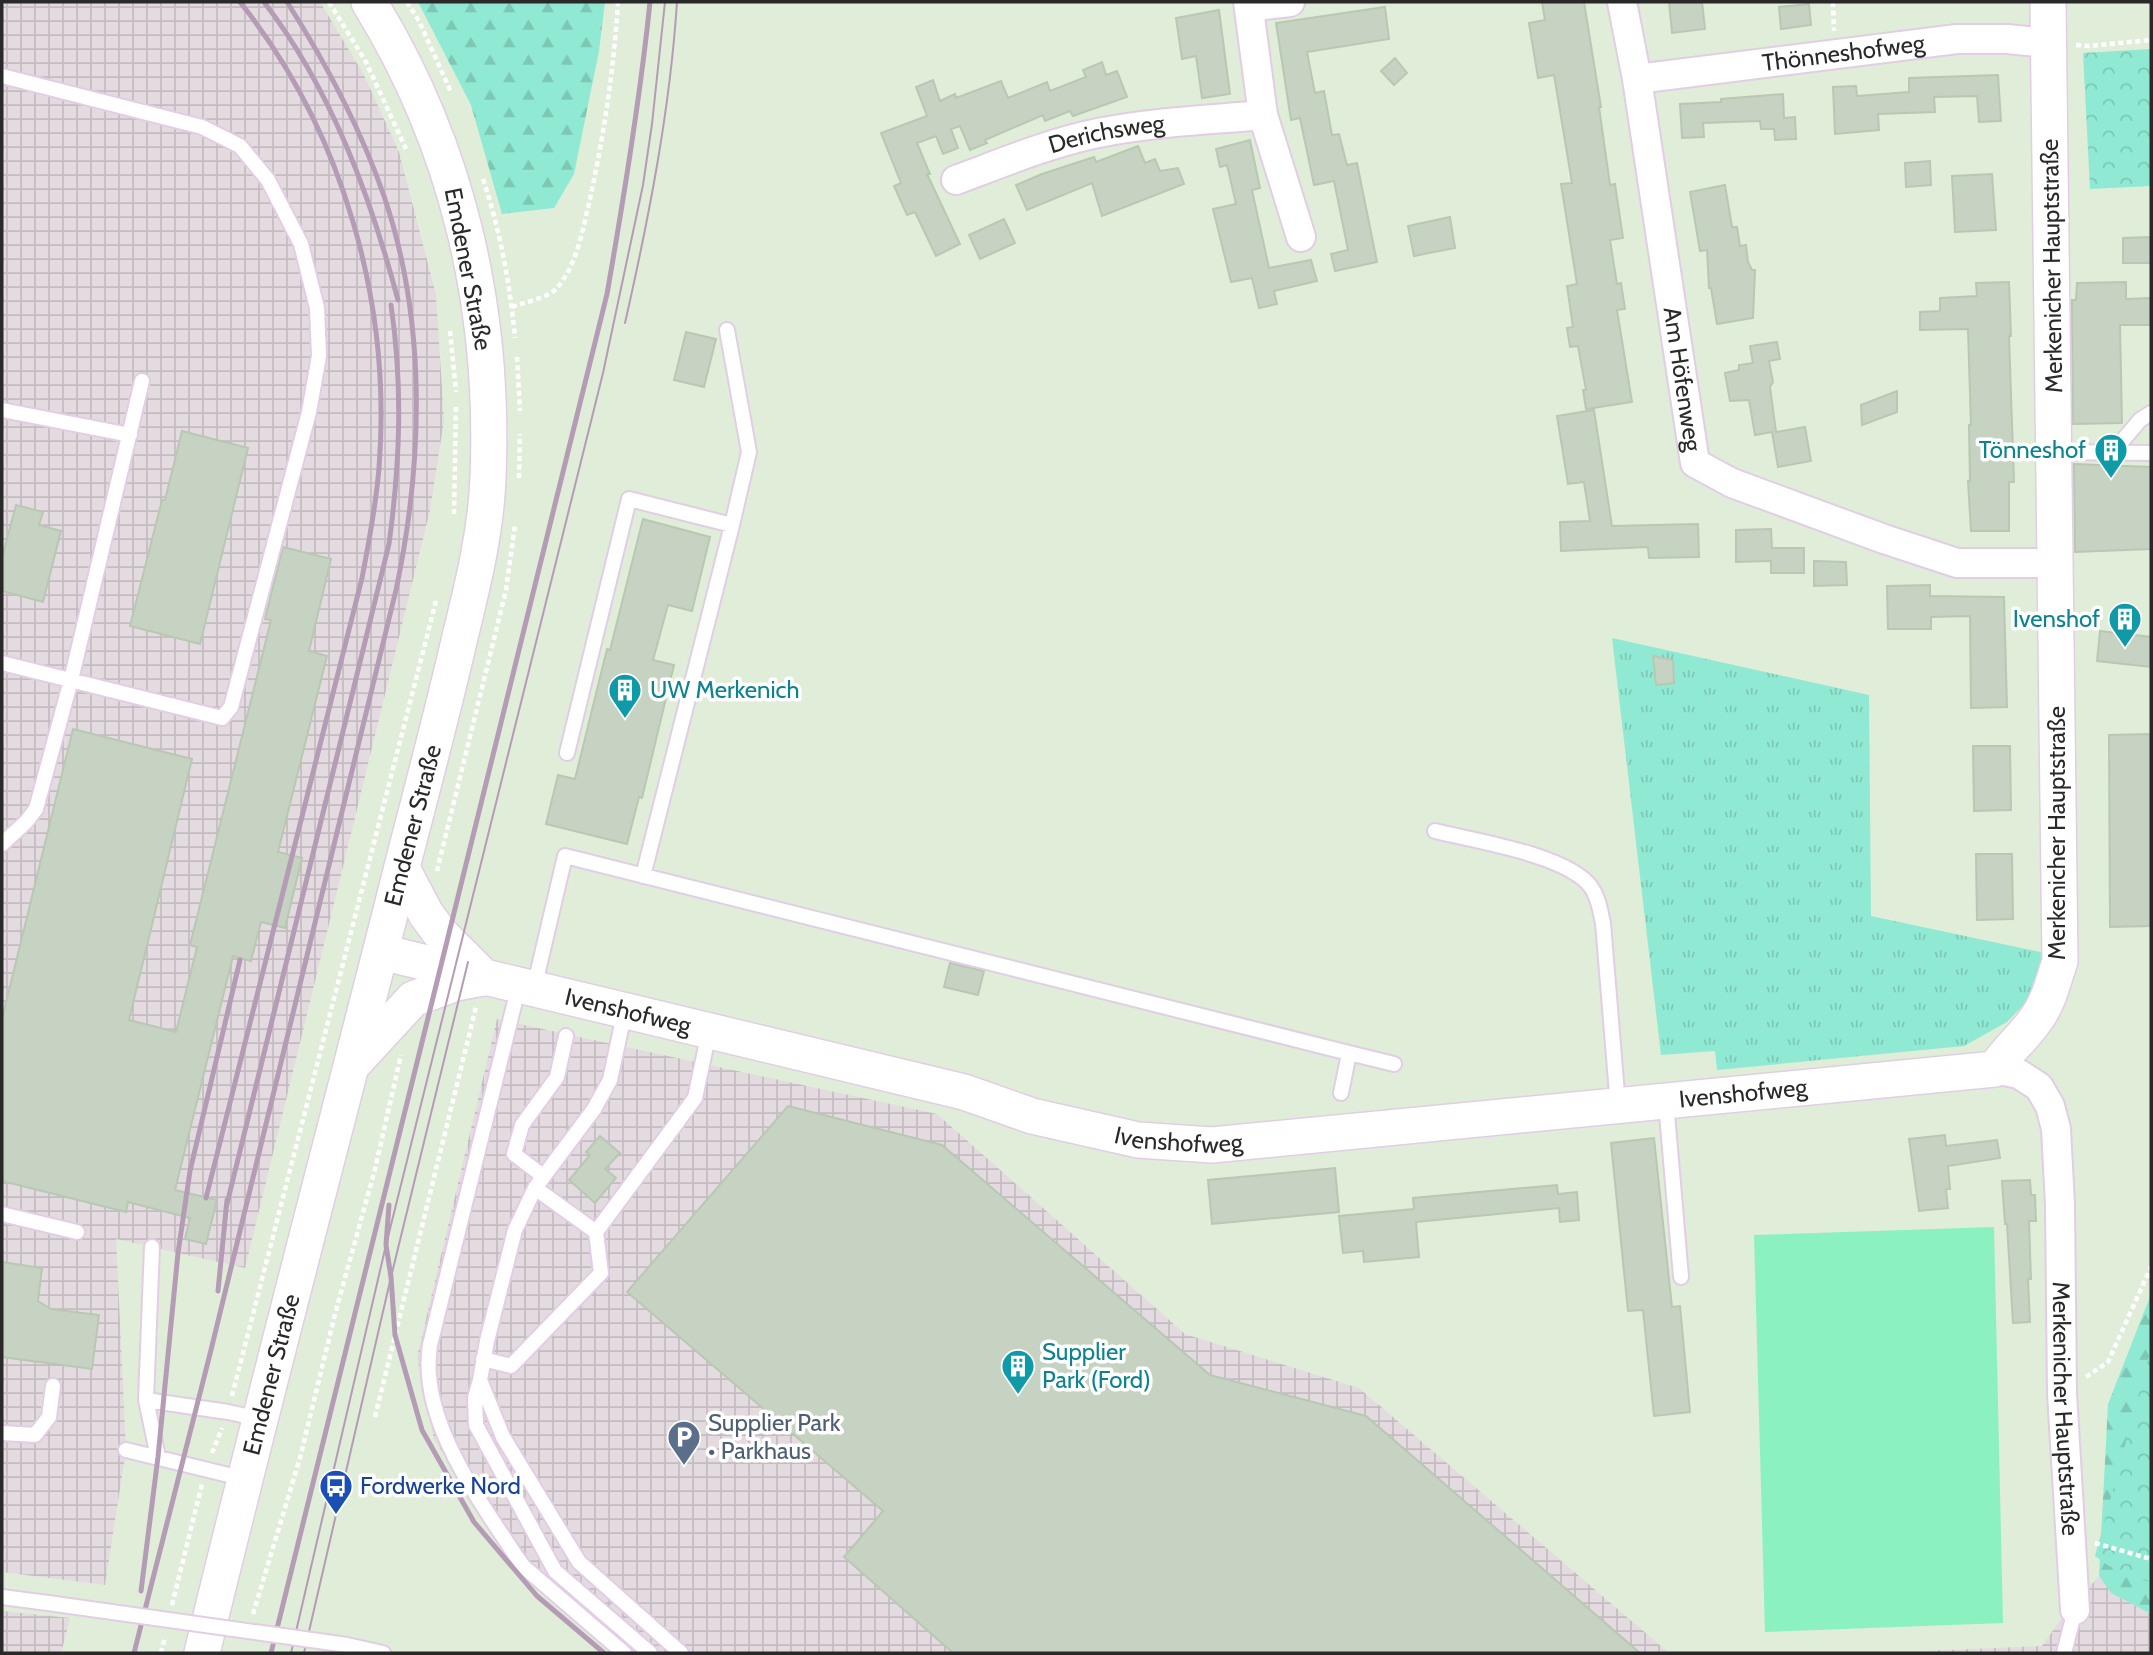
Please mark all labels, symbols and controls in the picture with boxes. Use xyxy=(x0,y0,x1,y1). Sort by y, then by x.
street label: Thönneshofweg xyxy=(1760,28,1927,77)
street label: Derichsweg xyxy=(1045,108,1167,159)
street label: Merkenicher Hauptstraße xyxy=(2035,139,2068,393)
street label: Emdener Straße xyxy=(439,185,498,353)
street label: Am Höfenweg xyxy=(1658,305,1708,454)
building icon: Tönneshof xyxy=(2092,431,2130,480)
place label: Tönneshof xyxy=(1979,435,2086,464)
building icon: Ivenshof xyxy=(2106,600,2144,649)
place label: Ivenshof xyxy=(2013,604,2100,633)
building icon: UW Merkenich xyxy=(606,671,644,720)
place label: UW Merkenich xyxy=(650,675,799,704)
street label: Merkenicher Hauptstraße xyxy=(2042,706,2071,960)
street label: Emdener Straße xyxy=(378,742,447,909)
street label: Ivenshofweg xyxy=(562,982,695,1040)
street label: Ivenshofweg xyxy=(1677,1072,1809,1114)
street label: Ivenshofweg xyxy=(1112,1120,1245,1159)
street label: Merkenicher Hauptstraße xyxy=(2047,1281,2086,1537)
street label: Emdener Straße xyxy=(237,1291,306,1458)
place label: Supplier Park (Ford) xyxy=(1042,1337,1151,1394)
building icon: Supplier Park (Ford) xyxy=(999,1347,1037,1396)
place label: Supplier Park • Parkhaus xyxy=(708,1408,841,1465)
parking icon: Supplier Park • Parkhaus xyxy=(665,1418,703,1467)
bus stop icon: Fordwerke Nord xyxy=(317,1467,355,1516)
place label: Fordwerke Nord xyxy=(360,1471,521,1500)

